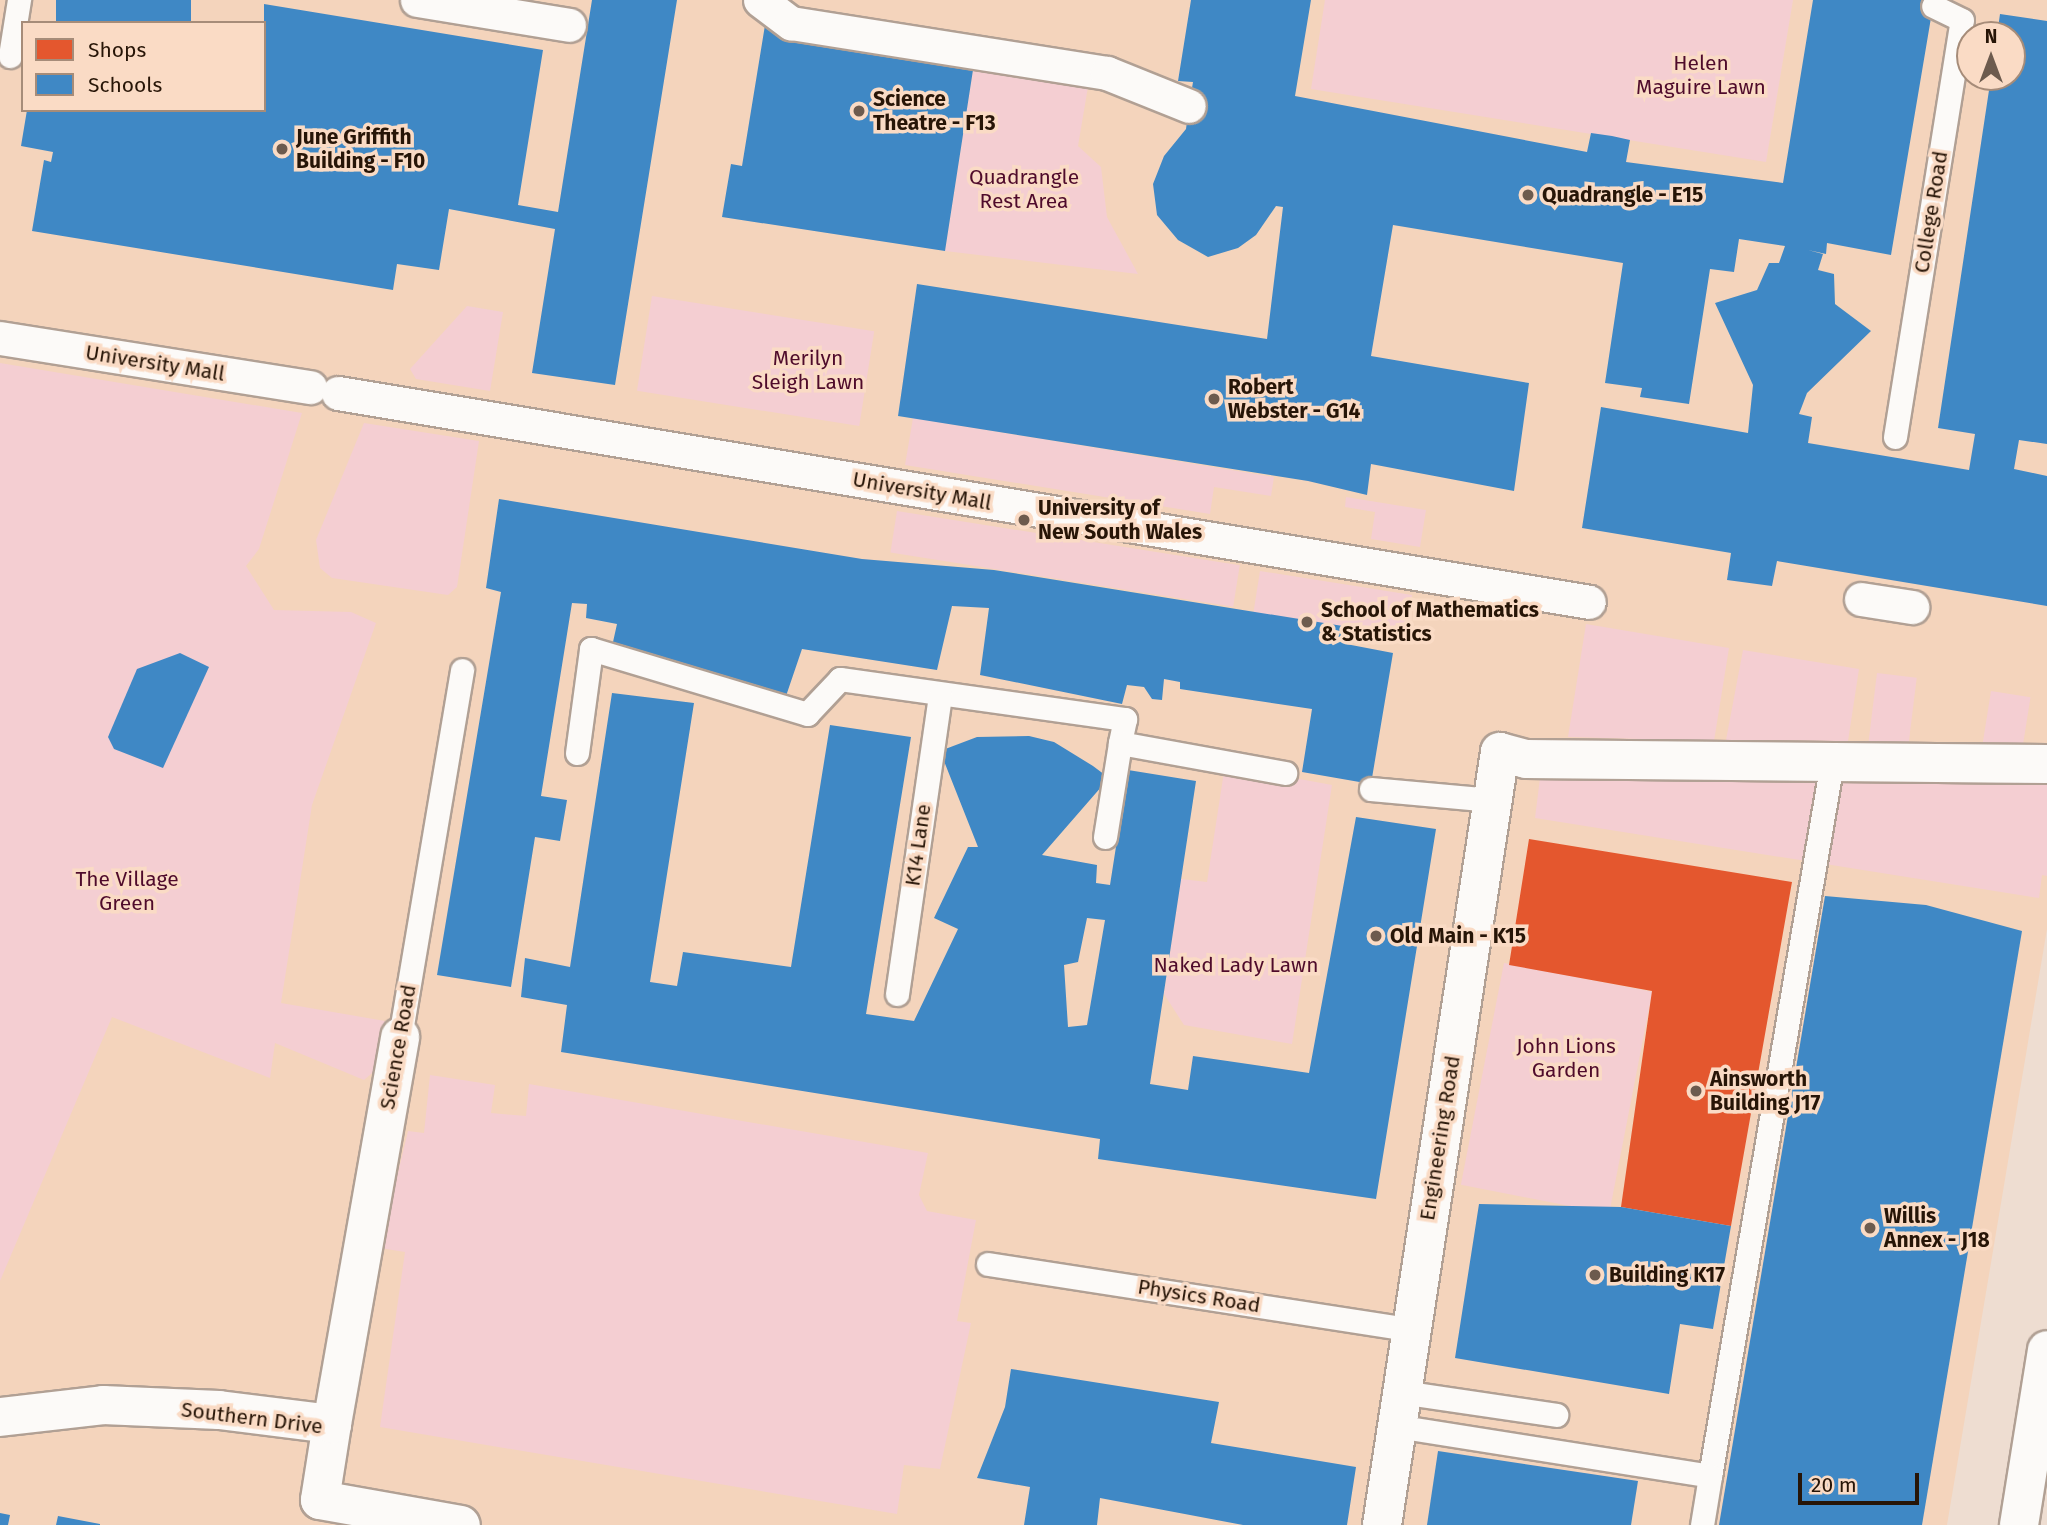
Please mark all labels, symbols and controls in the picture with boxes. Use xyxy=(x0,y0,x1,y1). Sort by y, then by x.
legend xyxy=(21,21,266,112)
north arrow xyxy=(1956,21,2026,91)
text: N xyxy=(1985,25,1997,48)
text: Shops xyxy=(88,37,146,63)
park label: Helen Maguire Lawn xyxy=(1636,50,1766,100)
text: Schools xyxy=(88,72,162,98)
place label: Science Theatre - F13 xyxy=(873,86,996,136)
marker: Science Theatre - F13 xyxy=(851,103,867,119)
place label: June Griffith Building - F10 xyxy=(296,124,425,174)
marker: June Griffith Building - F10 xyxy=(274,141,290,157)
street label: College Road xyxy=(1909,149,1953,275)
park label: Quadrangle Rest Area xyxy=(969,164,1079,214)
place label: Quadrangle - E15 xyxy=(1542,182,1703,208)
marker: Quadrangle - E15 xyxy=(1520,187,1536,203)
street label: University Mall xyxy=(84,340,226,386)
park label: Merilyn Sleigh Lawn xyxy=(752,345,864,395)
place label: Robert Webster - G14 xyxy=(1228,374,1360,424)
marker: Robert Webster - G14 xyxy=(1206,391,1222,407)
street label: University Mall xyxy=(851,466,993,516)
place label: University of New South Wales xyxy=(1038,495,1202,545)
marker: University of New South Wales xyxy=(1016,512,1032,528)
place label: School of Mathematics & Statistics xyxy=(1321,597,1539,647)
marker: School of Mathematics & Statistics xyxy=(1299,614,1315,630)
street label: K14 Lane xyxy=(900,802,936,888)
park label: The Village Green xyxy=(75,866,179,916)
place label: Old Main - K15 xyxy=(1390,923,1526,949)
marker: Old Main - K15 xyxy=(1368,928,1384,944)
park label: Naked Lady Lawn xyxy=(1154,952,1318,978)
street label: Science Road xyxy=(375,983,421,1111)
park label: John Lions Garden xyxy=(1516,1033,1616,1083)
street label: Engineering Road xyxy=(1415,1054,1465,1222)
place label: Ainsworth Building J17 xyxy=(1710,1066,1820,1116)
marker: Ainsworth Building J17 xyxy=(1688,1083,1704,1099)
place label: Willis Annex - J18 xyxy=(1884,1203,1990,1253)
marker: Willis Annex - J18 xyxy=(1862,1220,1878,1236)
place label: Building K17 xyxy=(1609,1262,1725,1288)
marker: Building K17 xyxy=(1587,1267,1603,1283)
street label: Physics Road xyxy=(1136,1274,1262,1318)
street label: Southern Drive xyxy=(180,1397,324,1439)
scale bar xyxy=(1802,1458,1923,1502)
text: 20 m xyxy=(1811,1472,1857,1498)

